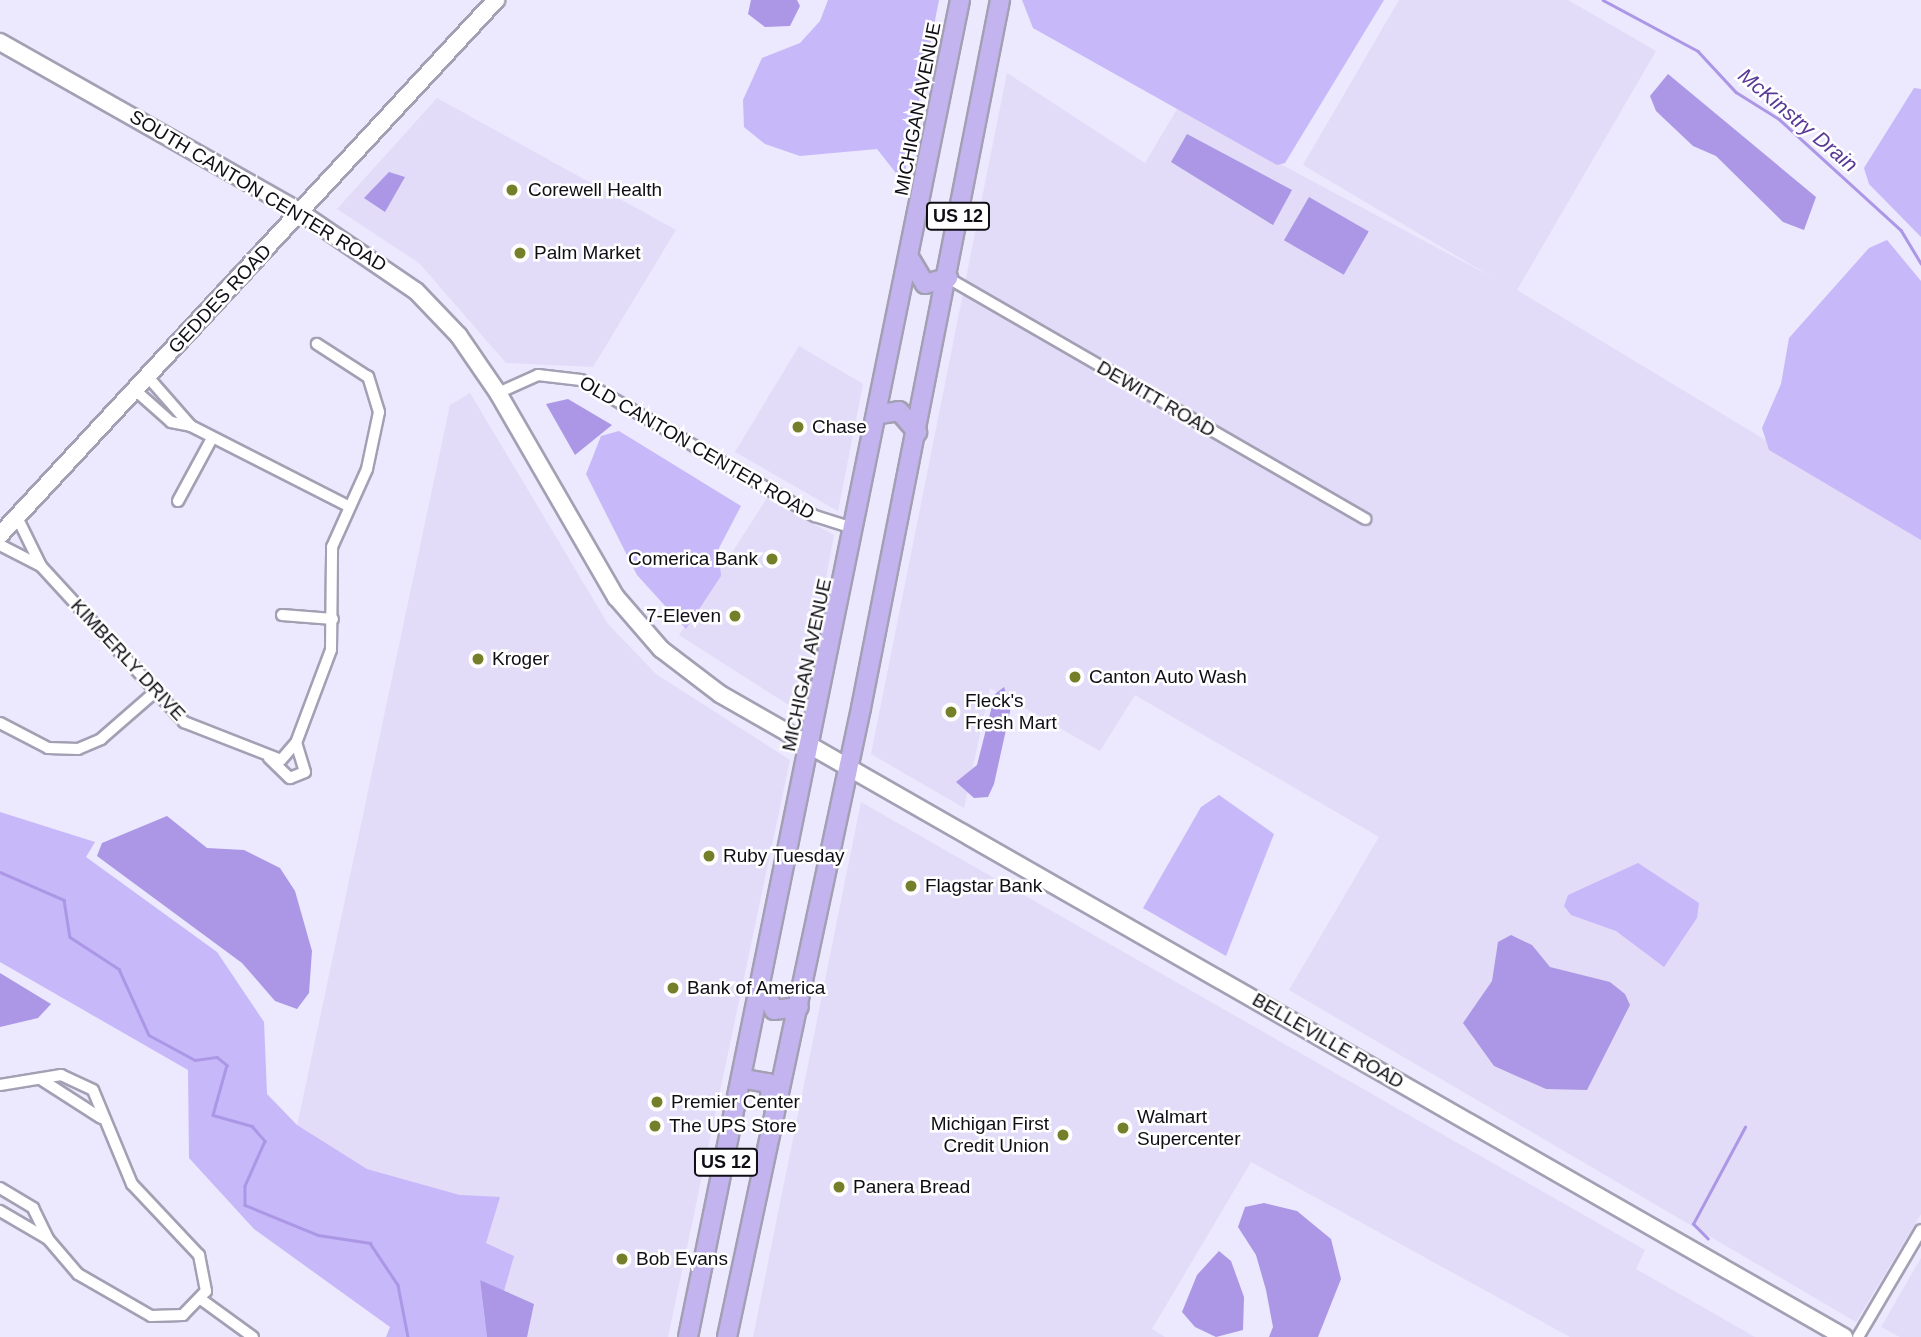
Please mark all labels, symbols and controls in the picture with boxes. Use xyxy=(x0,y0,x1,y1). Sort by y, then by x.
street label: MICHIGAN AVENUE xyxy=(890,20,946,198)
water label: McKinstry Drain xyxy=(1733,63,1863,177)
street label: SOUTH CANTON CENTER ROAD xyxy=(126,105,390,277)
place label: Corewell Health xyxy=(528,179,662,201)
marker: Corewell Health xyxy=(502,180,522,200)
road number: US 12 xyxy=(925,202,991,230)
street label: GEDDES ROAD xyxy=(164,240,276,358)
place label: Palm Market xyxy=(534,242,641,264)
marker: Palm Market xyxy=(512,245,528,261)
street label: DEWITT ROAD xyxy=(1093,356,1219,442)
street label: OLD CANTON CENTER ROAD xyxy=(575,371,819,525)
place label: Chase xyxy=(812,416,867,438)
marker: Chase xyxy=(790,419,806,435)
place label: Comerica Bank xyxy=(628,548,758,570)
marker: Comerica Bank xyxy=(764,551,780,567)
street label: MICHIGAN AVENUE xyxy=(777,576,837,754)
street label: KIMBERLY DRIVE xyxy=(66,594,190,726)
place label: 7-Eleven xyxy=(646,605,721,627)
marker: 7-Eleven xyxy=(727,608,743,624)
place label: Kroger xyxy=(492,648,549,670)
marker: Kroger xyxy=(470,651,486,667)
place label: Canton Auto Wash xyxy=(1089,666,1248,688)
marker: Canton Auto Wash xyxy=(1067,669,1083,685)
place label: Fleck's Fresh Mart xyxy=(965,690,1057,734)
marker: Fleck's Fresh Mart xyxy=(943,704,959,720)
place label: Ruby Tuesday xyxy=(723,845,845,867)
marker: Ruby Tuesday xyxy=(701,848,717,864)
place label: Flagstar Bank xyxy=(925,875,1042,897)
marker: Flagstar Bank xyxy=(903,878,919,894)
place label: Bank of America xyxy=(687,977,826,999)
marker: Bank of America xyxy=(665,980,681,996)
street label: BELLEVILLE ROAD xyxy=(1248,988,1408,1094)
place label: Premier Center xyxy=(671,1091,800,1113)
marker: Premier Center xyxy=(649,1094,665,1110)
place label: Walmart Supercenter xyxy=(1137,1106,1241,1150)
place label: Michigan First Credit Union xyxy=(931,1113,1049,1157)
place label: The UPS Store xyxy=(669,1115,797,1137)
marker: The UPS Store xyxy=(647,1118,663,1134)
marker: Walmart Supercenter xyxy=(1115,1120,1131,1136)
marker: Michigan First Credit Union xyxy=(1055,1127,1071,1143)
road number: US 12 xyxy=(693,1148,759,1176)
place label: Panera Bread xyxy=(853,1176,970,1198)
marker: Panera Bread xyxy=(831,1179,847,1195)
place label: Bob Evans xyxy=(636,1248,728,1270)
marker: Bob Evans xyxy=(614,1251,630,1267)

